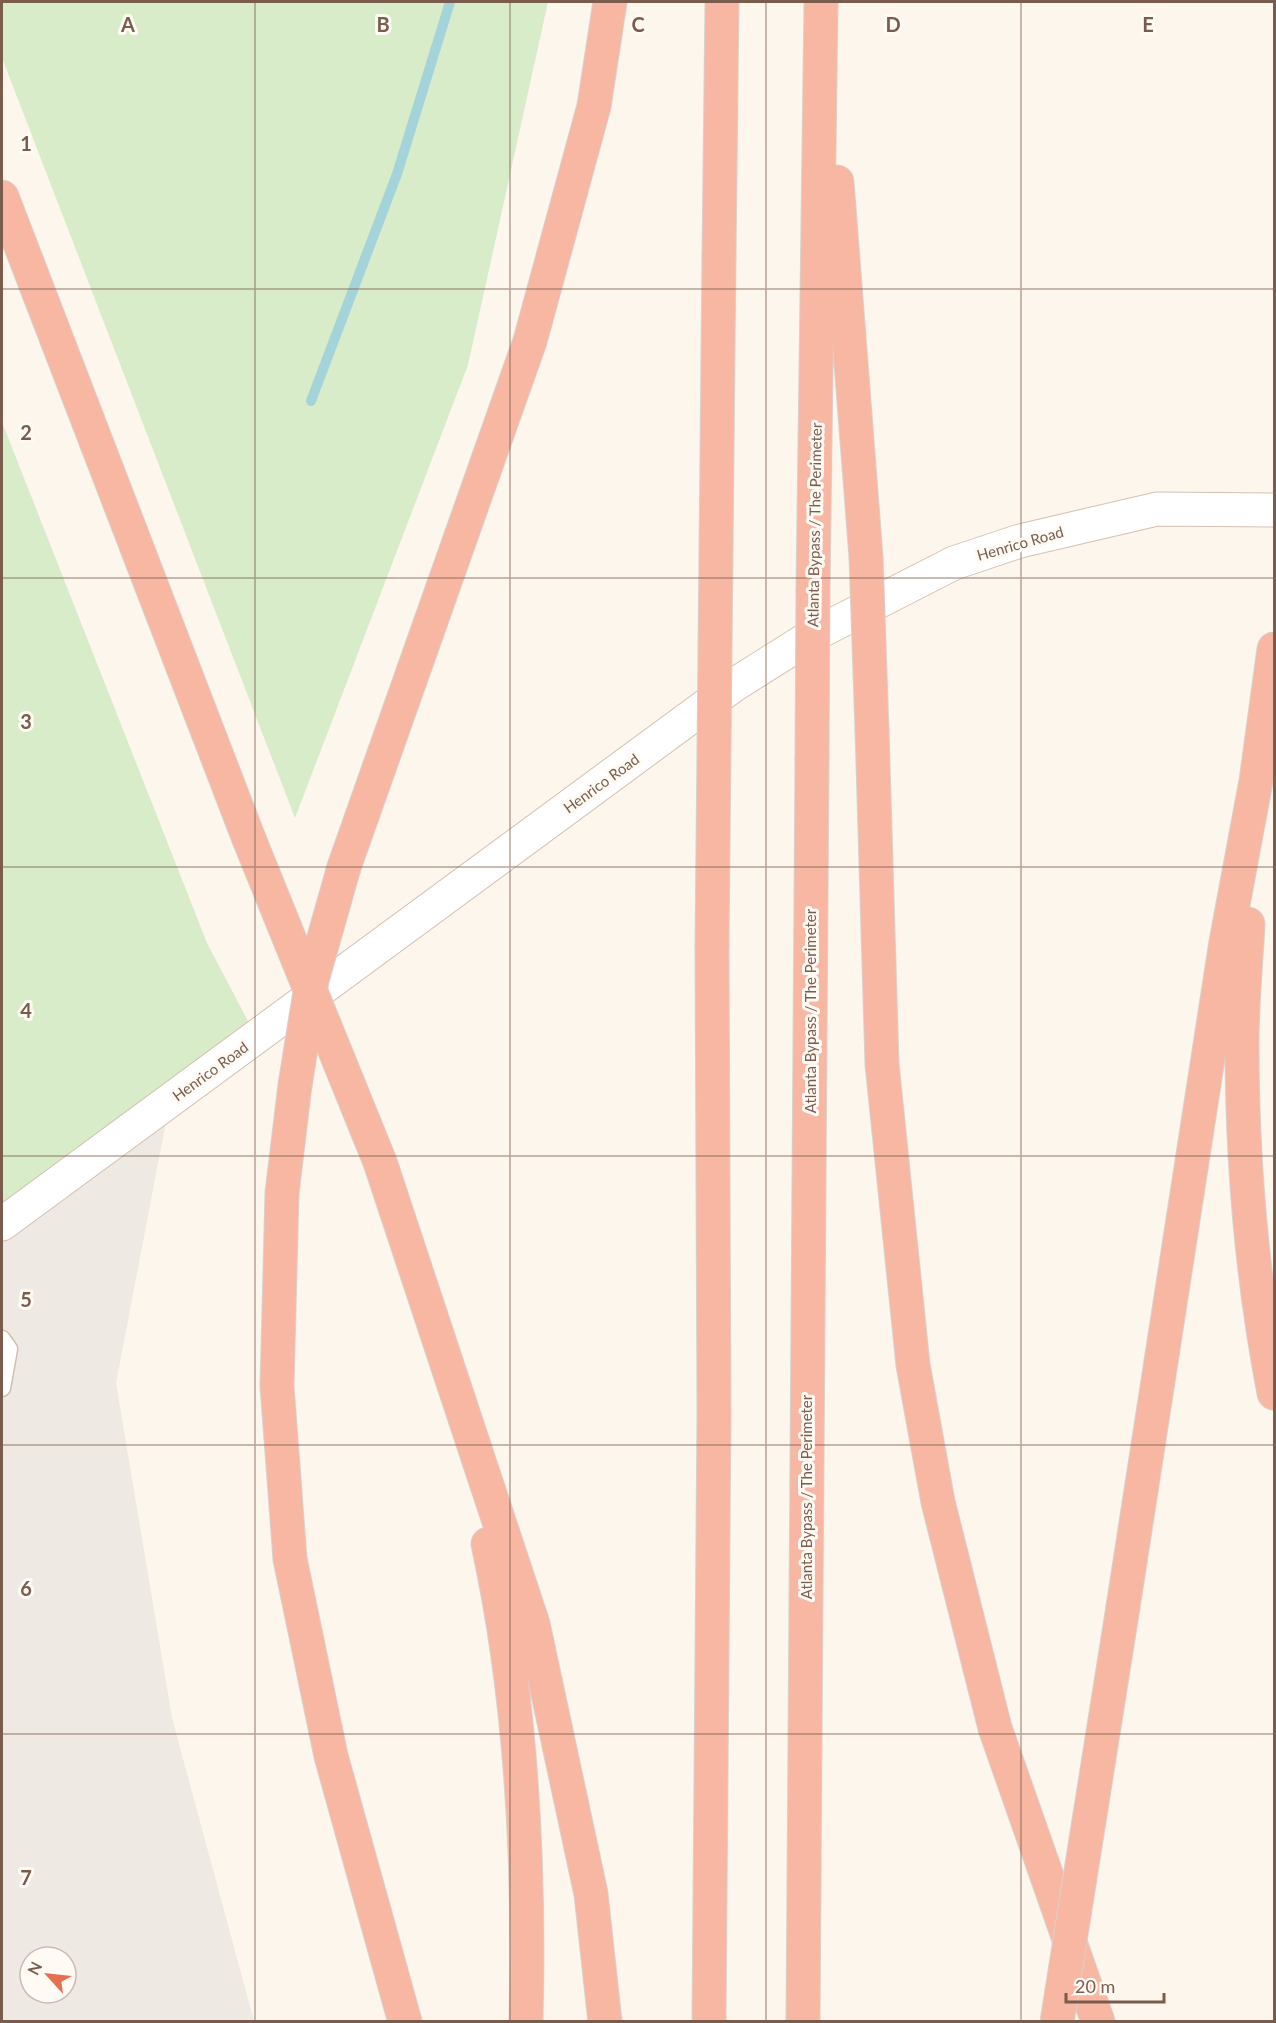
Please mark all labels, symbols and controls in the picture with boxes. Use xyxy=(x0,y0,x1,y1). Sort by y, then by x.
text: A xyxy=(120,12,135,36)
text: B xyxy=(376,12,390,36)
text: C xyxy=(631,12,645,36)
text: D xyxy=(885,12,901,36)
text: E xyxy=(1142,12,1154,36)
text: 1 xyxy=(20,131,32,155)
text: 2 xyxy=(20,420,32,444)
street label: Atlanta Bypass / The Perimeter xyxy=(803,422,825,627)
street label: Henrico Road xyxy=(975,522,1065,564)
text: 3 xyxy=(20,709,32,733)
street label: Henrico Road xyxy=(560,749,642,817)
street label: Atlanta Bypass / The Perimeter xyxy=(801,908,819,1113)
text: 4 xyxy=(20,998,32,1022)
street label: Henrico Road xyxy=(169,1037,251,1105)
text: 5 xyxy=(20,1287,32,1311)
street label: Atlanta Bypass / The Perimeter xyxy=(797,1394,815,1599)
text: 6 xyxy=(20,1576,32,1600)
text: 7 xyxy=(20,1865,32,1889)
north arrow xyxy=(18,1945,78,2005)
text: N xyxy=(23,1958,45,1978)
scale bar xyxy=(1066,1966,1164,2004)
text: 20 m xyxy=(1075,1975,1115,1997)

